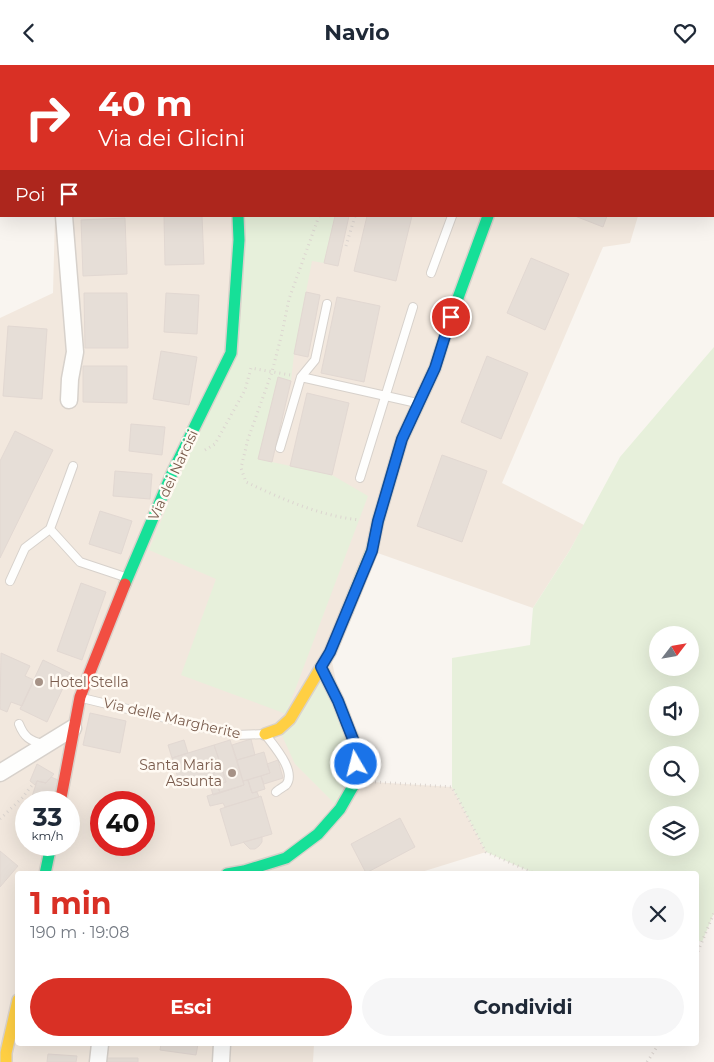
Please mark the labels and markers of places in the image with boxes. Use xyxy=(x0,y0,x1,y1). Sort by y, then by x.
pin xyxy=(430,296,472,338)
place label: Hotel Stella xyxy=(49,673,129,691)
marker: Hotel Stella xyxy=(33,676,45,688)
place label: Santa Maria Assunta xyxy=(139,756,222,790)
marker: Santa Maria Assunta xyxy=(226,767,238,779)

